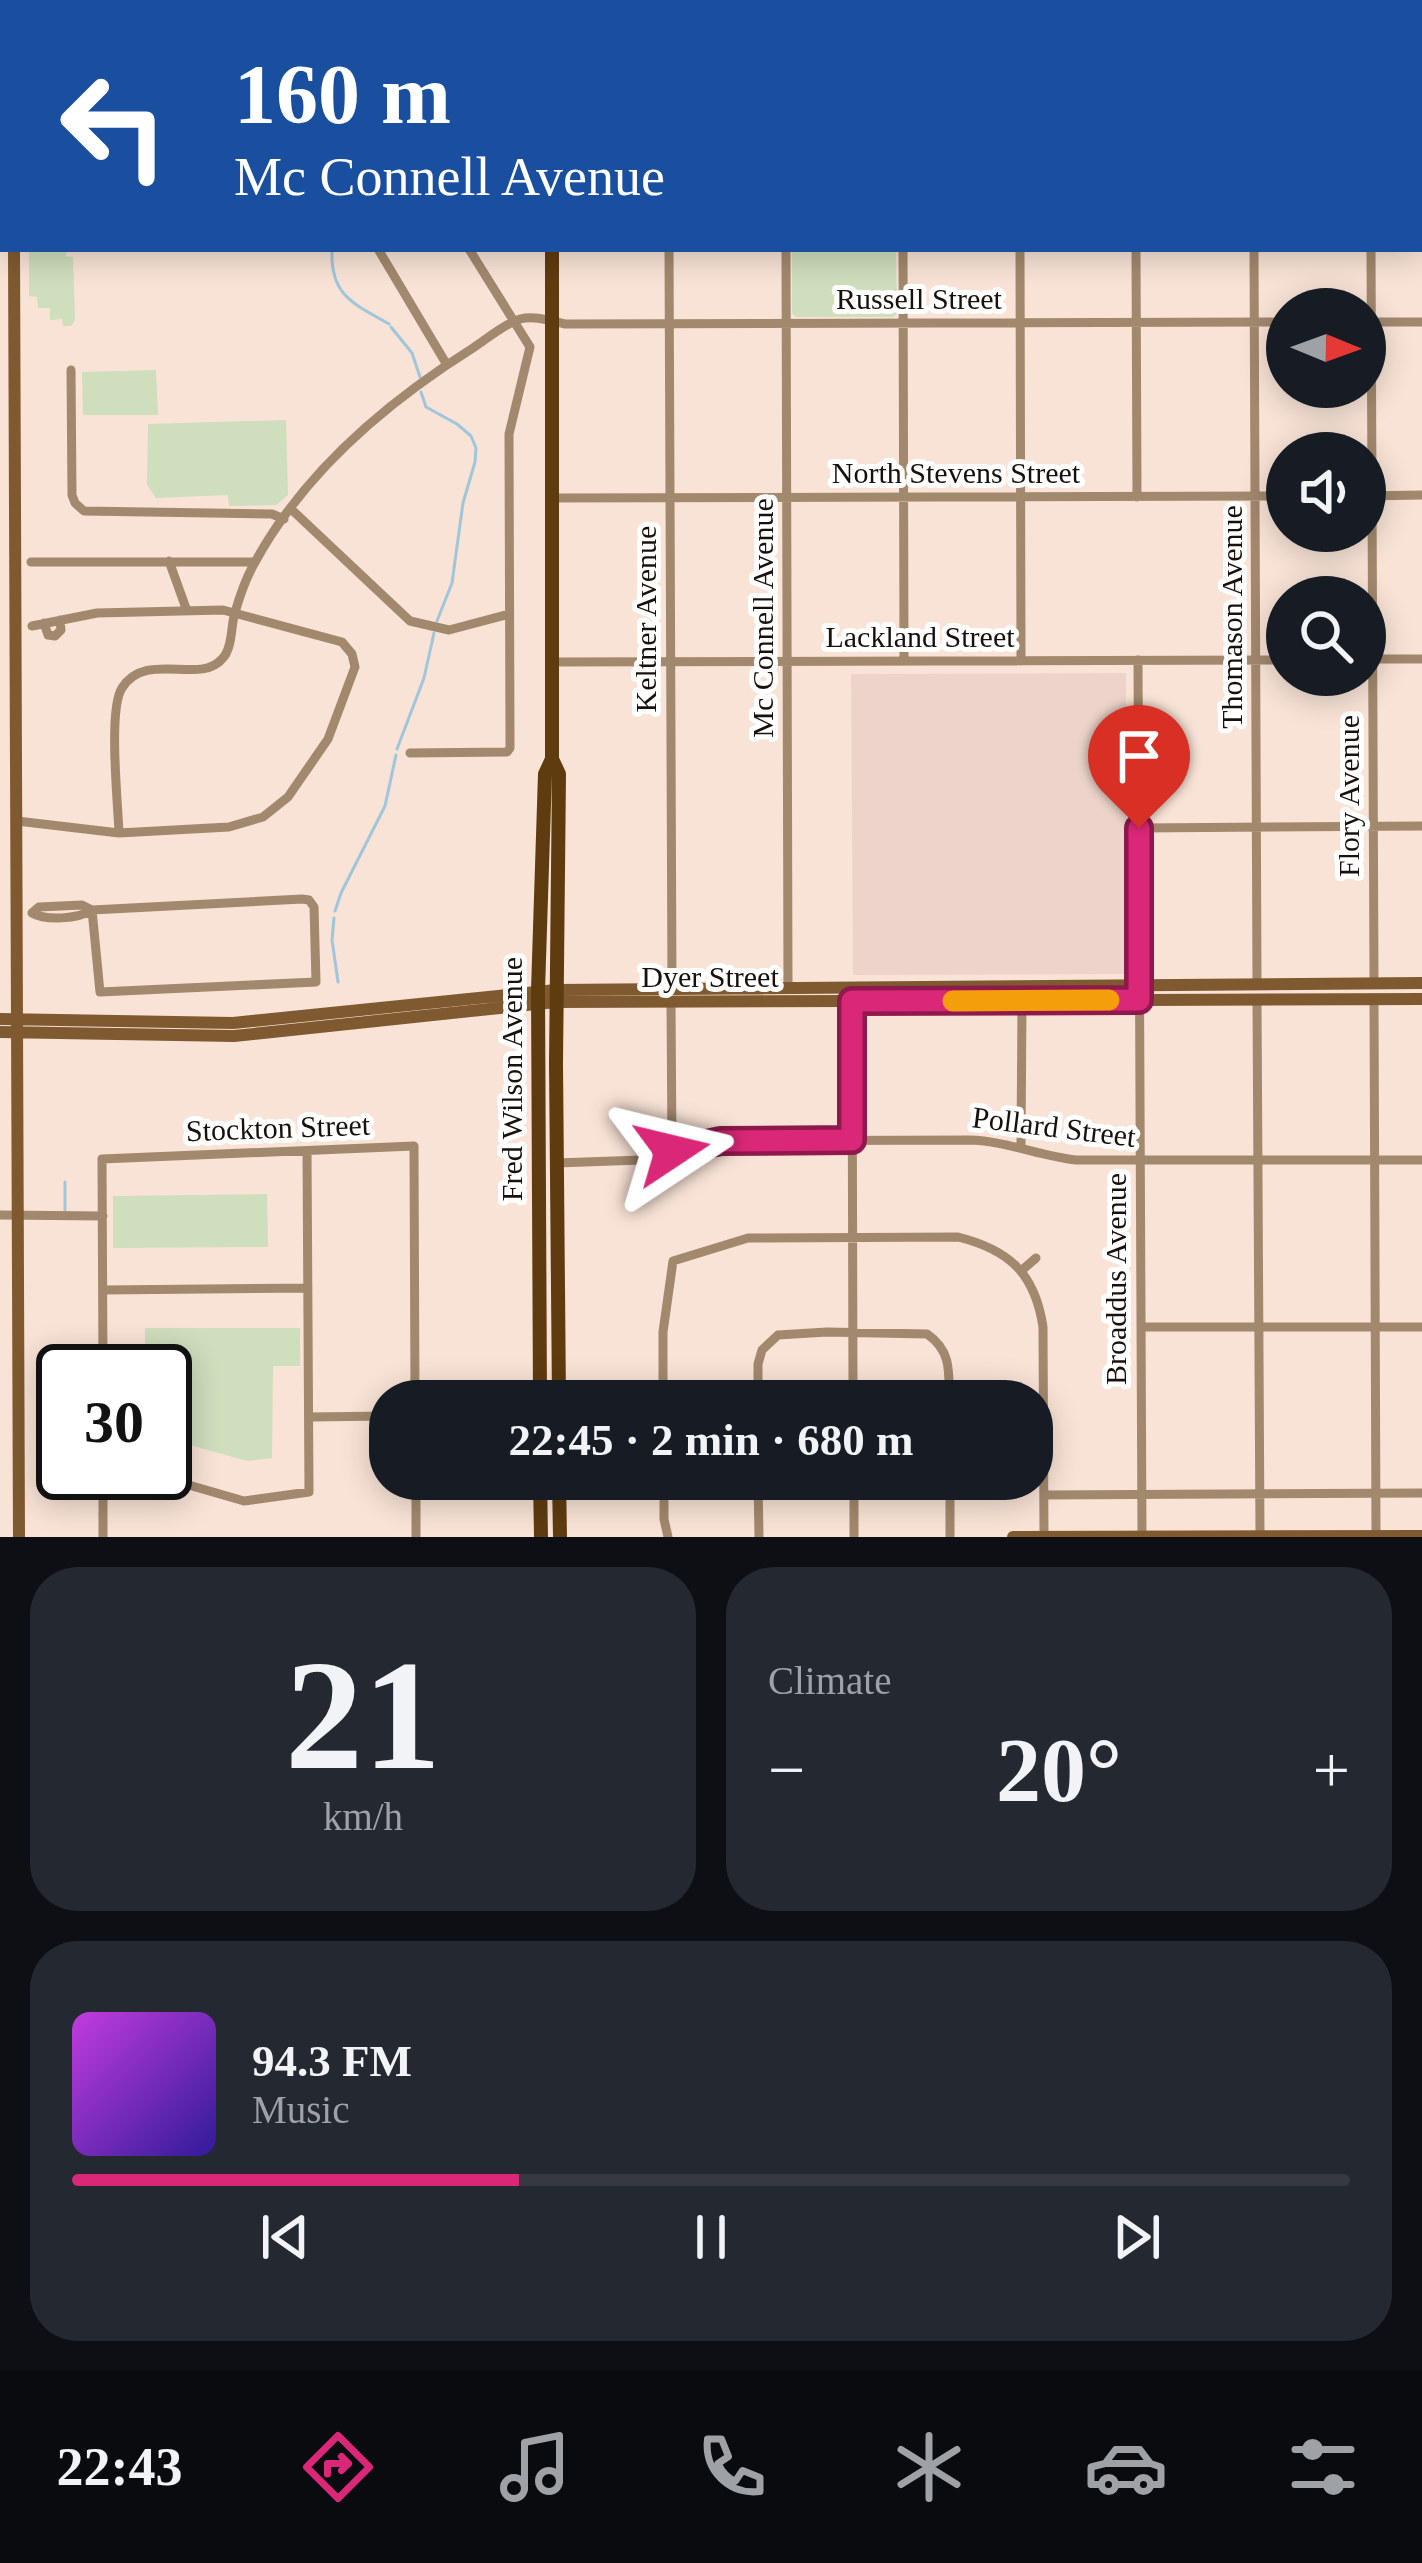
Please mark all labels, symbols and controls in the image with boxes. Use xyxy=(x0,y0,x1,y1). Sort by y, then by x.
icon: left xyxy=(36,48,192,204)
text: 160 m xyxy=(234,48,451,141)
text: Mc Connell Avenue xyxy=(234,147,665,207)
street label: Russell Street xyxy=(836,282,1003,315)
north arrow xyxy=(1266,288,1386,408)
map controls xyxy=(1266,288,1386,696)
button: sound xyxy=(1266,432,1386,552)
street label: North Stevens Street xyxy=(832,456,1081,489)
street label: Mc Connell Avenue xyxy=(746,498,779,738)
street label: Thomason Avenue xyxy=(1215,505,1248,729)
street label: Keltner Avenue xyxy=(629,526,662,712)
button: search xyxy=(1266,576,1386,696)
street label: Lackland Street xyxy=(825,620,1015,653)
pin xyxy=(1088,705,1190,828)
street label: Flory Avenue xyxy=(1332,715,1365,877)
icon: arrive xyxy=(1106,723,1172,789)
street label: Fred Wilson Avenue xyxy=(495,957,528,1201)
street label: Dyer Street xyxy=(641,960,779,993)
position arrow xyxy=(609,1088,735,1214)
street label: Pollard Street xyxy=(971,1100,1138,1153)
street label: Stockton Street xyxy=(185,1108,371,1147)
street label: Broaddus Avenue xyxy=(1099,1173,1132,1385)
speed limit sign: 30 xyxy=(36,1344,192,1500)
text: 22:45 · 2 min · 680 m xyxy=(509,1415,914,1465)
text: 21 xyxy=(285,1629,441,1802)
text: Climate xyxy=(768,1659,891,1702)
text: 20° xyxy=(996,1721,1122,1820)
text: − xyxy=(768,1733,805,1806)
text: + xyxy=(1313,1733,1350,1806)
text: km/h xyxy=(323,1795,403,1838)
text: 94.3 FM xyxy=(252,2036,412,2086)
text: Music xyxy=(252,2088,350,2131)
icon: previous xyxy=(252,2204,318,2270)
icon: pause xyxy=(678,2204,744,2270)
icon: next xyxy=(1104,2204,1170,2270)
icon: directions xyxy=(296,2425,380,2509)
icon: music xyxy=(493,2425,577,2509)
icon: phone xyxy=(690,2425,774,2509)
icon: climate xyxy=(887,2425,971,2509)
icon: car xyxy=(1084,2425,1168,2509)
icon: filters xyxy=(1281,2425,1365,2509)
text: 22:43 xyxy=(57,2437,183,2497)

